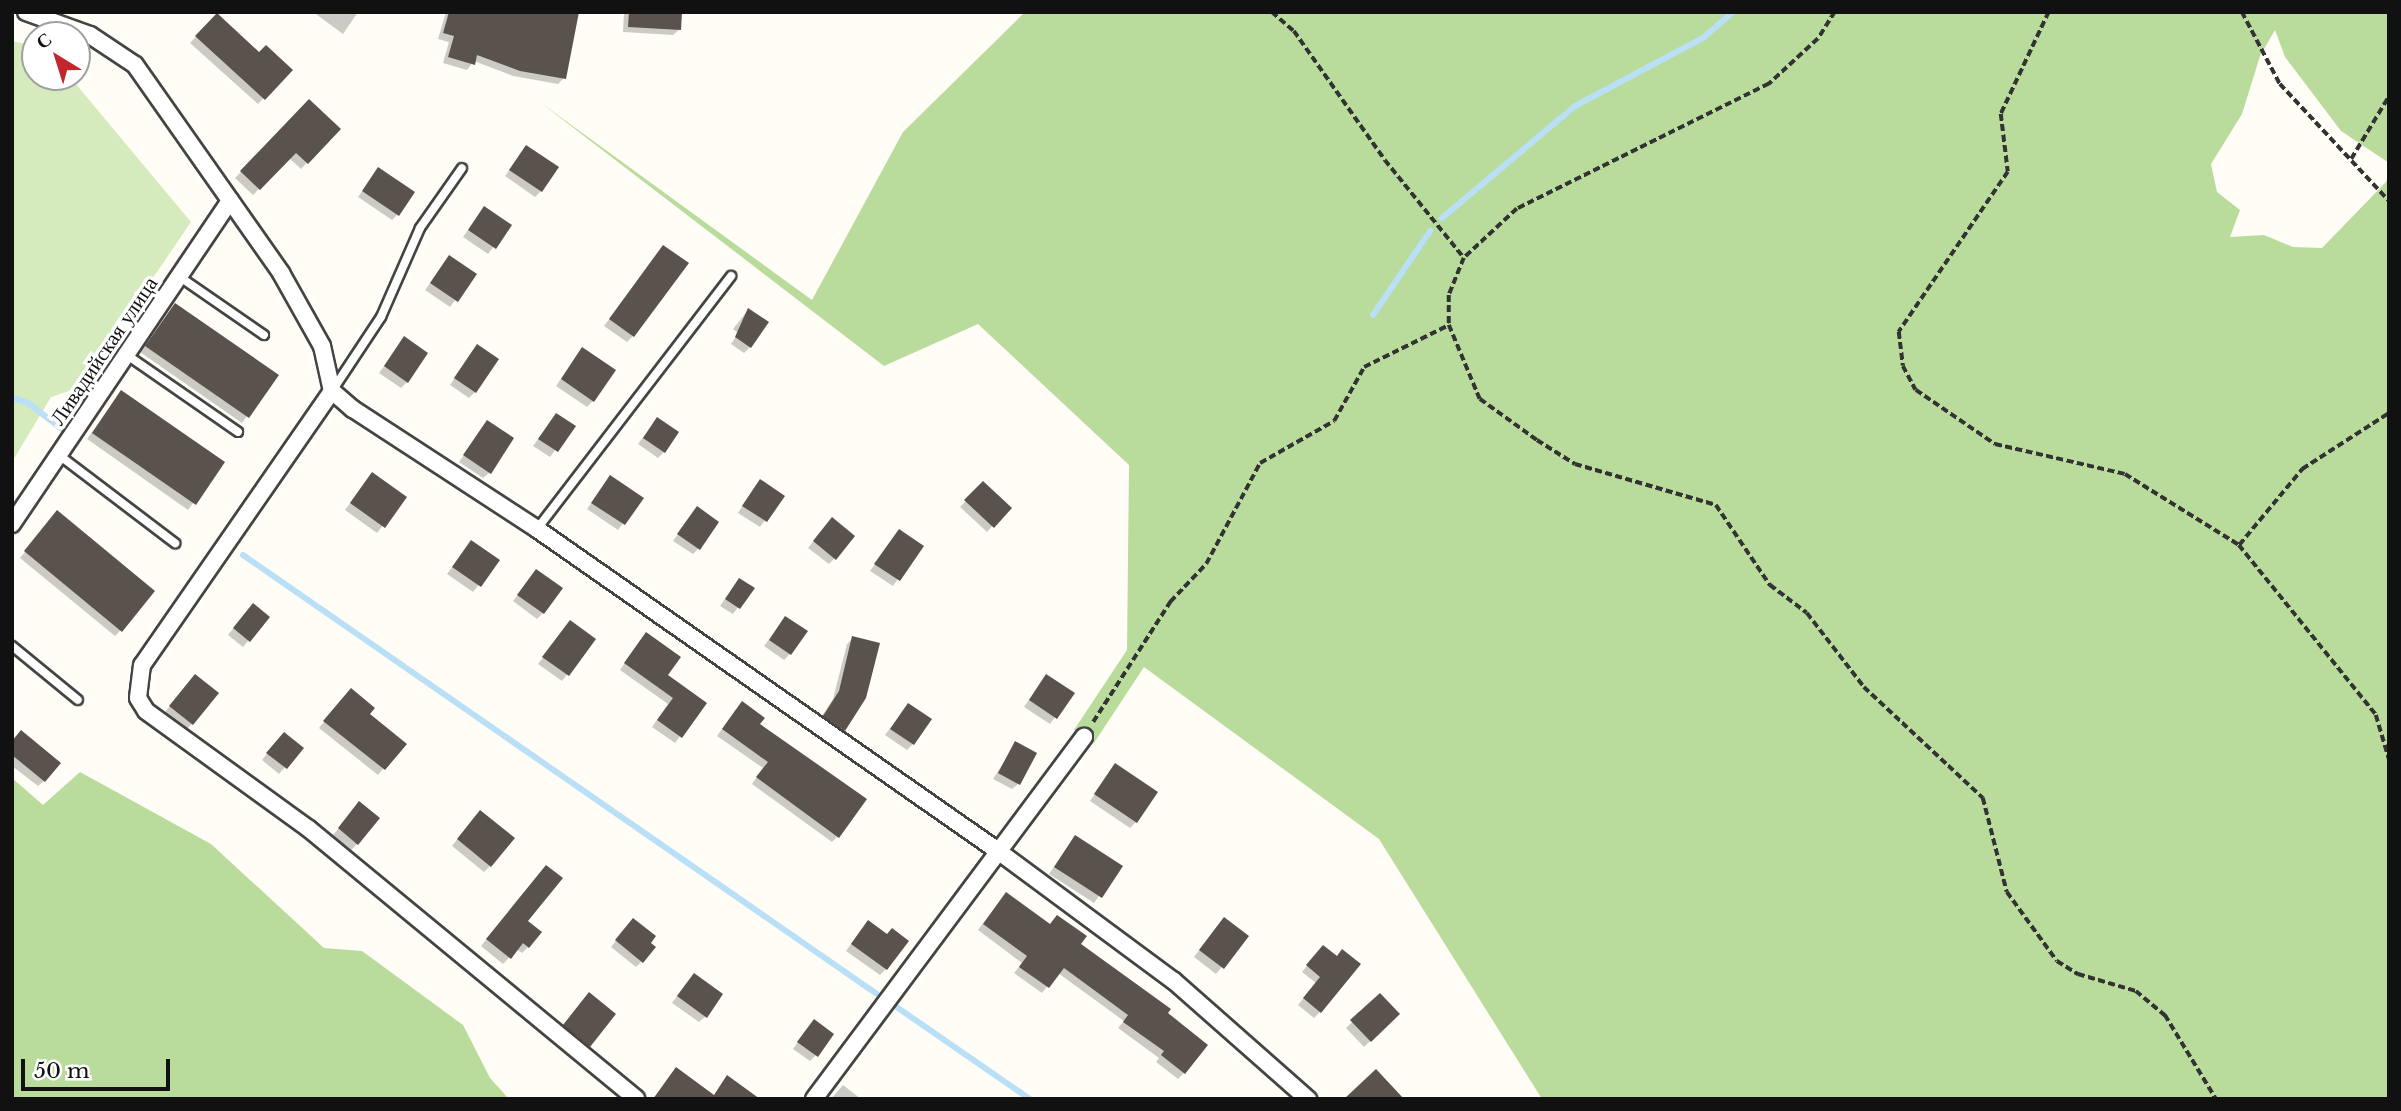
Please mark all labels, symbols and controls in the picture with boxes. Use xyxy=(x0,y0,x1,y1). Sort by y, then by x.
north arrow xyxy=(21,21,91,91)
text: С xyxy=(31,27,56,54)
street label: Ливадийская улица xyxy=(45,272,163,430)
scale bar xyxy=(24,1044,173,1088)
text: 50 m xyxy=(34,1058,89,1084)

